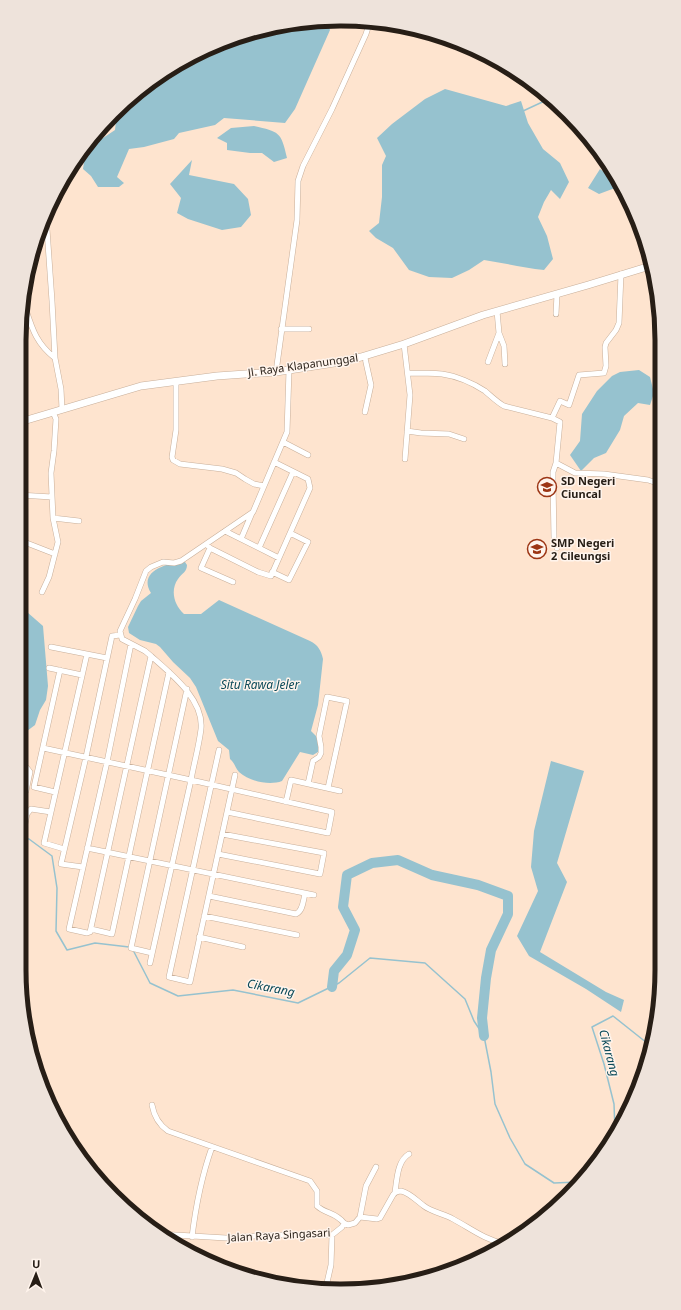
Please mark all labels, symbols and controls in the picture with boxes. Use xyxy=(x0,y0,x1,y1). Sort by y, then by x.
street label: Jl. Raya Klapanunggal xyxy=(246,349,359,380)
place label: SD Negeri Ciuncal xyxy=(561,473,615,501)
school or university icon: SD Negeri Ciuncal xyxy=(536,476,558,498)
place label: SMP Negeri 2 Cileungsi xyxy=(551,535,614,563)
school or university icon: SMP Negeri 2 Cileungsi xyxy=(526,538,548,560)
water label: Situ Rawa Jeler xyxy=(221,676,301,693)
water label: Cikarang xyxy=(246,975,296,1000)
water label: Cikarang xyxy=(595,1027,624,1078)
street label: Jalan Raya Singasari xyxy=(226,1224,331,1245)
north arrow xyxy=(16,1254,56,1294)
text: U xyxy=(32,1256,40,1271)

